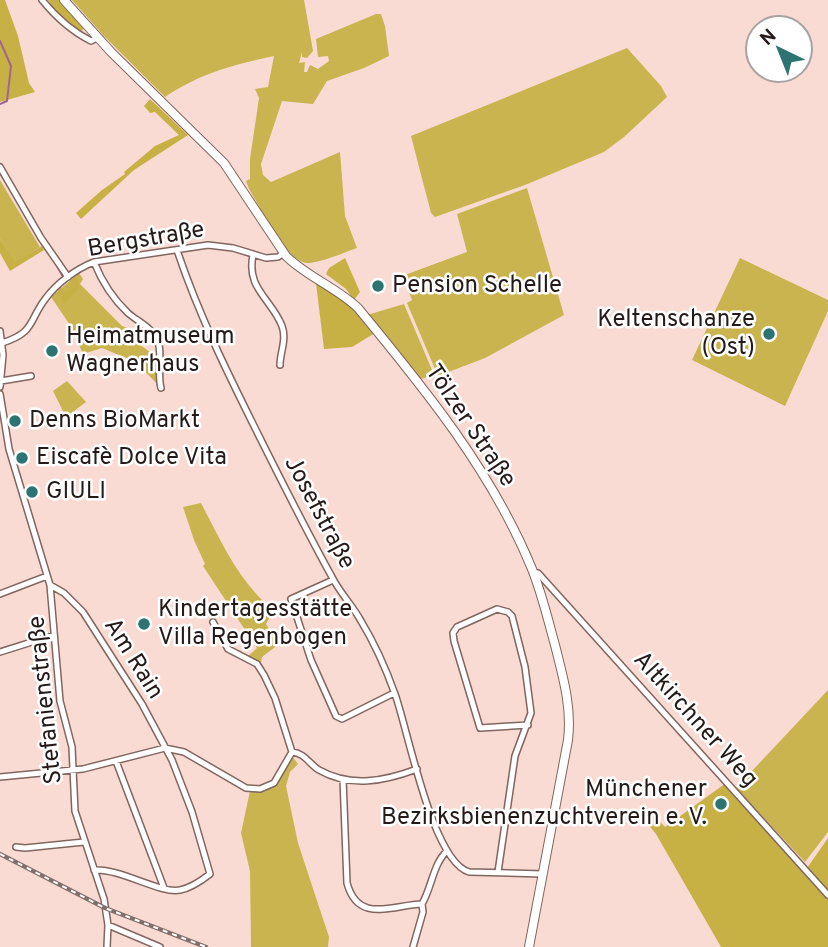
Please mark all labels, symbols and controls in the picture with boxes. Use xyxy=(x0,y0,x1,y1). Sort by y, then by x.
north arrow xyxy=(744,14,814,84)
text: N xyxy=(756,25,782,51)
street label: Bergstraße xyxy=(85,215,207,265)
place label: Pension Schelle xyxy=(392,271,562,301)
marker: Pension Schelle xyxy=(370,278,386,294)
place label: Keltenschanze (Ost) xyxy=(597,305,755,363)
place label: Heimatmuseum Wagnerhaus xyxy=(66,322,234,380)
marker: Keltenschanze (Ost) xyxy=(761,326,777,342)
marker: Heimatmuseum Wagnerhaus xyxy=(44,343,60,359)
street label: Tölzer Straße xyxy=(418,359,522,493)
place label: Denns BioMarkt xyxy=(29,406,200,436)
marker: Denns BioMarkt xyxy=(7,413,23,429)
place label: Eiscafè Dolce Vita xyxy=(36,443,227,473)
marker: Eiscafè Dolce Vita xyxy=(14,450,30,466)
street label: Josefstraße xyxy=(277,451,361,575)
place label: GIULI xyxy=(46,477,106,507)
marker: GIULI xyxy=(24,484,40,500)
place label: Kindertagesstätte Villa Regenbogen xyxy=(158,595,352,653)
street label: Am Rain xyxy=(96,613,170,705)
street label: Stefanienstraße xyxy=(22,614,70,786)
marker: Kindertagesstätte Villa Regenbogen xyxy=(136,616,152,632)
street label: Altkirchner Weg xyxy=(626,646,764,794)
place label: Münchener Bezirksbienenzuchtverein e. V. xyxy=(381,775,707,833)
marker: Münchener Bezirksbienenzuchtverein e. V. xyxy=(713,796,729,812)

